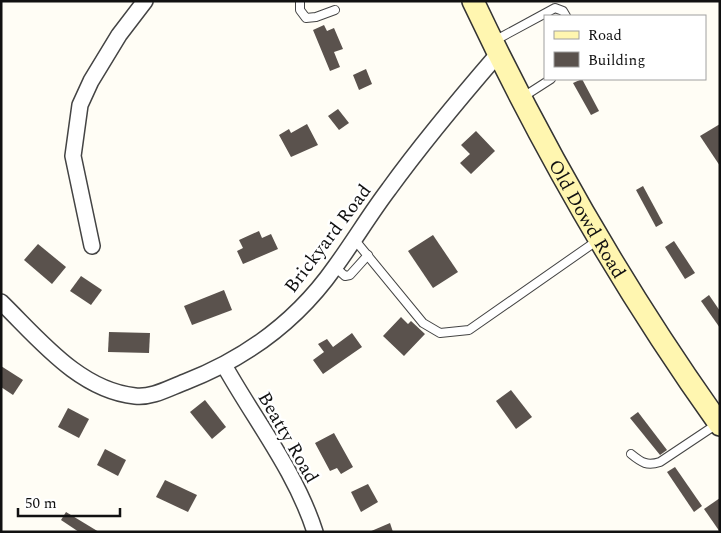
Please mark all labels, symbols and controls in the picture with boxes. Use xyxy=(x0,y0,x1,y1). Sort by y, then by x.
legend xyxy=(544,15,706,80)
text: Road xyxy=(588,24,622,47)
text: Building xyxy=(588,49,645,72)
street label: Old Dowd Road xyxy=(540,154,633,285)
street label: Brickyard Road xyxy=(278,178,379,299)
street label: Beatty Road xyxy=(250,387,326,489)
scale bar xyxy=(18,486,120,518)
text: 50 m xyxy=(25,492,57,515)

